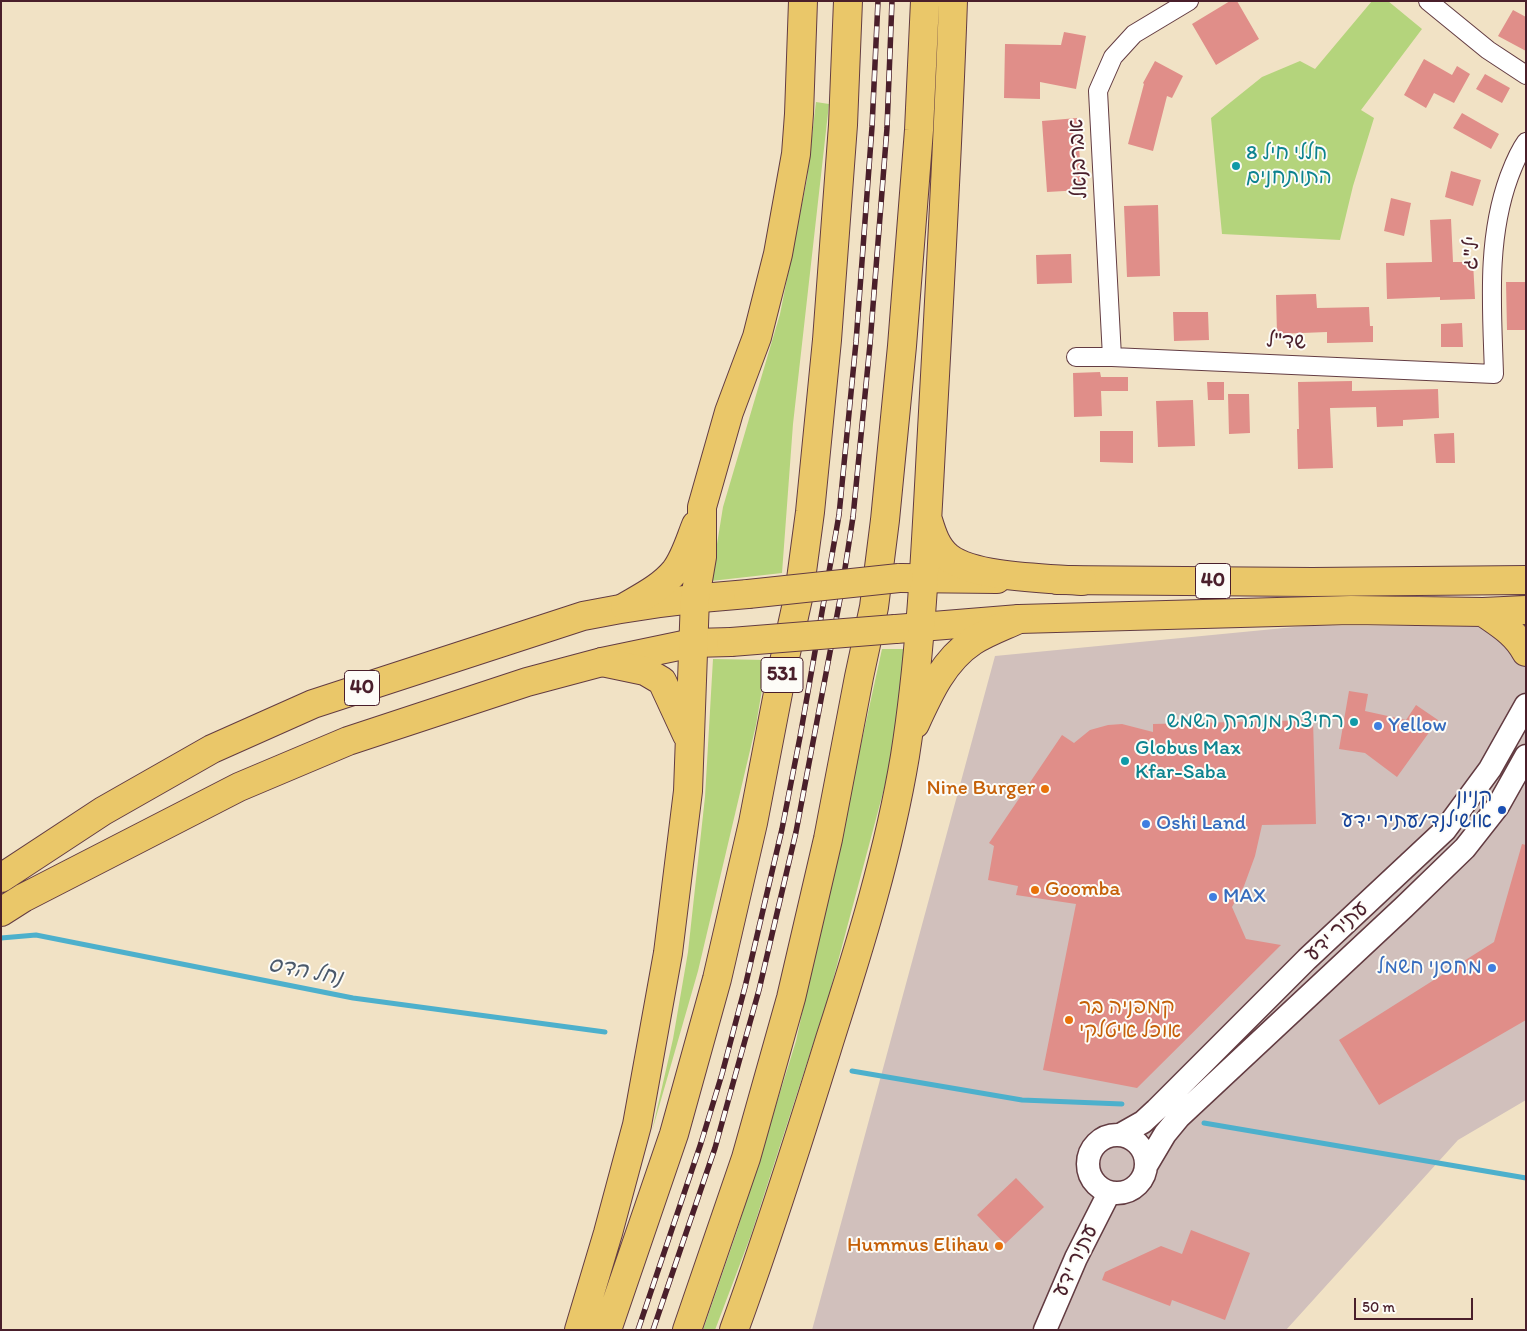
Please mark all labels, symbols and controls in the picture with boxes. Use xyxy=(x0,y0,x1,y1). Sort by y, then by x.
street label: אברבנאל xyxy=(1064,118,1094,200)
place label: 8 חללי חיל התותחנים xyxy=(1246,141,1332,191)
marker: 8 חללי חיל התותחנים xyxy=(1230,160,1242,172)
street label: יל"ג xyxy=(1458,235,1486,271)
street label: שד"ל xyxy=(1265,328,1307,356)
road number: 40 xyxy=(1196,564,1230,598)
road number: 531 xyxy=(761,658,803,692)
road number: 40 xyxy=(344,670,380,706)
place label: רחיצת מנהרת השמש xyxy=(1166,709,1344,735)
place label: Yellow xyxy=(1388,713,1447,739)
marker: רחיצת מנהרת השמש xyxy=(1348,716,1360,728)
marker: Yellow xyxy=(1372,720,1384,732)
place label: Globus Max Kfar-Saba xyxy=(1135,736,1241,786)
marker: Globus Max Kfar-Saba xyxy=(1119,755,1131,767)
place label: Nine Burger xyxy=(926,776,1035,802)
marker: Nine Burger xyxy=(1039,783,1051,795)
place label: קניון אושילנד/עתיר ידע xyxy=(1342,785,1492,835)
marker: קניון אושילנד/עתיר ידע xyxy=(1496,804,1508,816)
place label: Oshi Land xyxy=(1156,811,1246,837)
marker: Oshi Land xyxy=(1140,818,1152,830)
place label: Goomba xyxy=(1045,877,1120,903)
marker: Goomba xyxy=(1029,884,1041,896)
place label: MAX xyxy=(1223,884,1266,910)
marker: MAX xyxy=(1207,891,1219,903)
street label: עתיר ידע xyxy=(1300,897,1374,967)
water label: נחל הדס xyxy=(265,952,345,992)
place label: מחסני חשמל xyxy=(1377,955,1482,981)
marker: מחסני חשמל xyxy=(1486,962,1498,974)
place label: קמפניה בר אוכל איטלקי xyxy=(1079,995,1181,1045)
marker: קמפניה בר אוכל איטלקי xyxy=(1063,1014,1075,1026)
street label: עתיר ידע xyxy=(1048,1221,1104,1301)
place label: Hummus Elihau xyxy=(847,1233,989,1259)
marker: Hummus Elihau xyxy=(993,1240,1005,1252)
scale bar xyxy=(1357,1288,1476,1320)
text: 50 m xyxy=(1362,1298,1395,1316)

